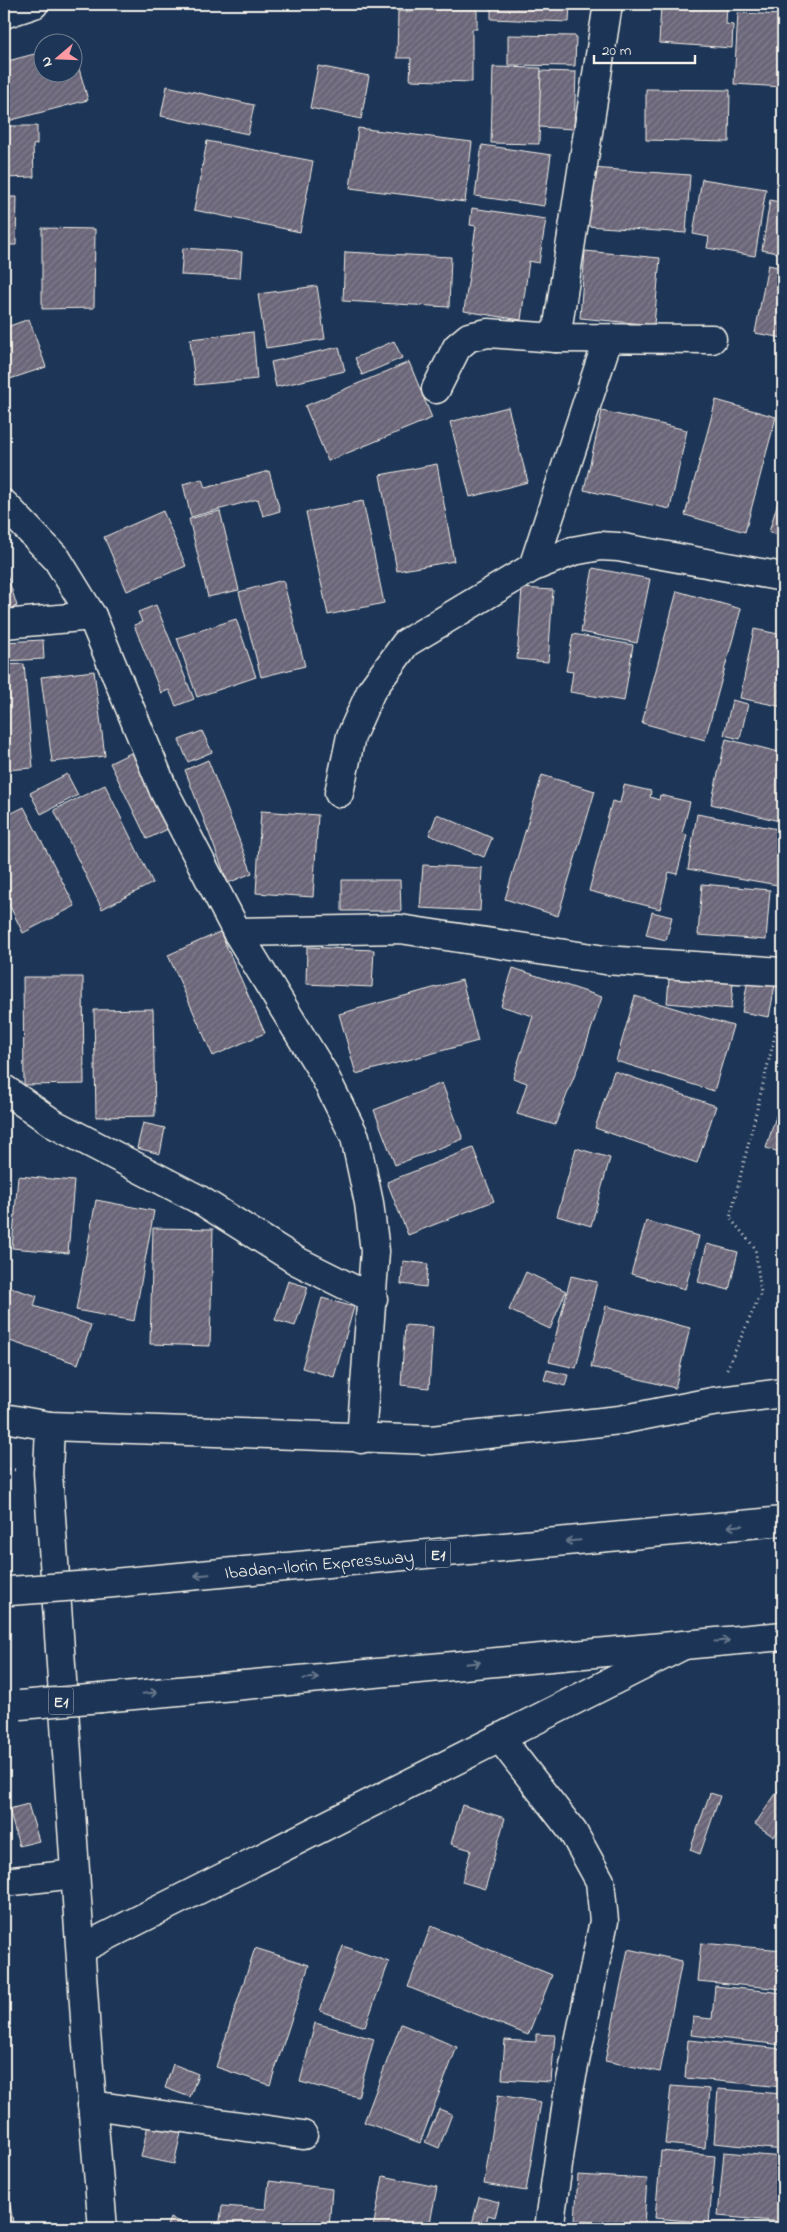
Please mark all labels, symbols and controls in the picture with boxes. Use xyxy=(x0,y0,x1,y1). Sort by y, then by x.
north arrow xyxy=(32,32,82,82)
scale bar xyxy=(594,32,696,64)
text: 20 m xyxy=(602,40,632,62)
text: N xyxy=(36,54,59,70)
one-way arrow xyxy=(727,1521,743,1531)
one-way arrow xyxy=(565,1536,581,1546)
road number: E1 xyxy=(426,1540,450,1568)
street label: Ibadan-Ilorin Expressway xyxy=(223,1545,415,1587)
one-way arrow xyxy=(194,1570,210,1580)
one-way arrow xyxy=(714,1636,730,1645)
one-way arrow xyxy=(465,1658,481,1668)
one-way arrow xyxy=(303,1673,319,1683)
road number: E1 xyxy=(48,1688,74,1714)
one-way arrow xyxy=(141,1688,157,1698)

